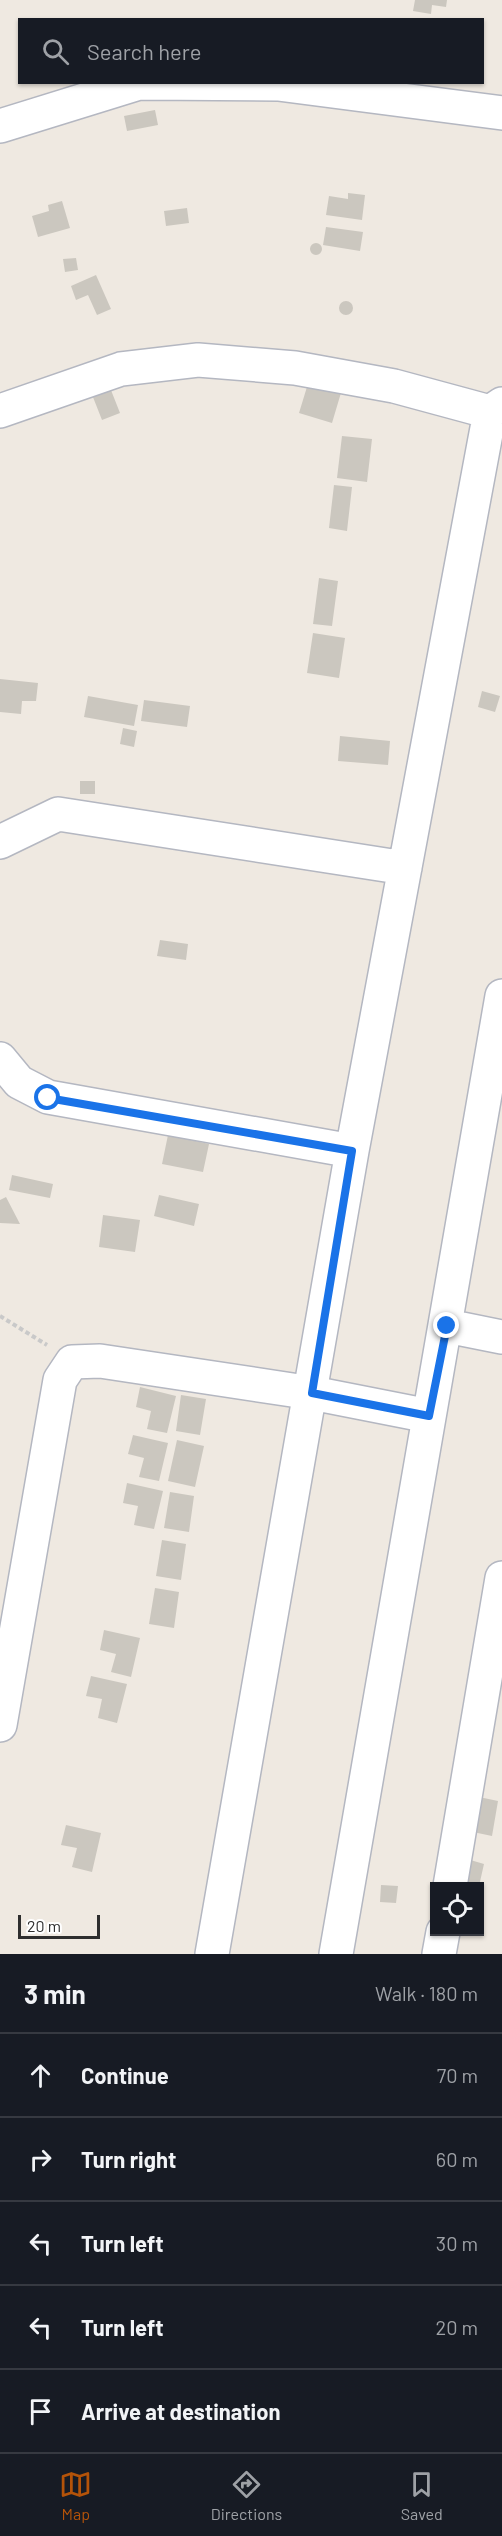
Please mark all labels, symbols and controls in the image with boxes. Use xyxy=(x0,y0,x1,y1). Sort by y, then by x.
search box xyxy=(18,18,484,84)
icon: search xyxy=(39,35,72,68)
text: Search here xyxy=(87,38,201,64)
route start xyxy=(34,1084,60,1110)
route end xyxy=(433,1312,459,1338)
map controls xyxy=(430,1882,484,1936)
button: locate xyxy=(430,1882,484,1936)
scale bar xyxy=(18,1912,100,1940)
text: 20 m xyxy=(27,1916,61,1935)
text: 3 min xyxy=(24,1978,86,2009)
text: Walk · 180 m xyxy=(375,1981,478,2005)
icon: ahead xyxy=(24,2059,57,2092)
text: Continue xyxy=(81,2062,169,2088)
text: 70 m xyxy=(437,2063,478,2087)
icon: right xyxy=(24,2143,57,2176)
text: Turn right xyxy=(81,2146,176,2172)
text: 60 m xyxy=(436,2147,478,2171)
icon: left xyxy=(24,2227,57,2260)
text: Turn left xyxy=(81,2230,164,2256)
text: 30 m xyxy=(436,2231,478,2255)
icon: left xyxy=(24,2311,57,2344)
text: Turn left xyxy=(81,2314,164,2340)
text: 20 m xyxy=(435,2315,478,2339)
icon: arrive xyxy=(24,2395,57,2428)
text: Arrive at destination xyxy=(81,2398,280,2424)
tab: Map xyxy=(59,2468,92,2523)
tab: Directions xyxy=(211,2468,282,2523)
tab: Saved xyxy=(401,2468,443,2523)

